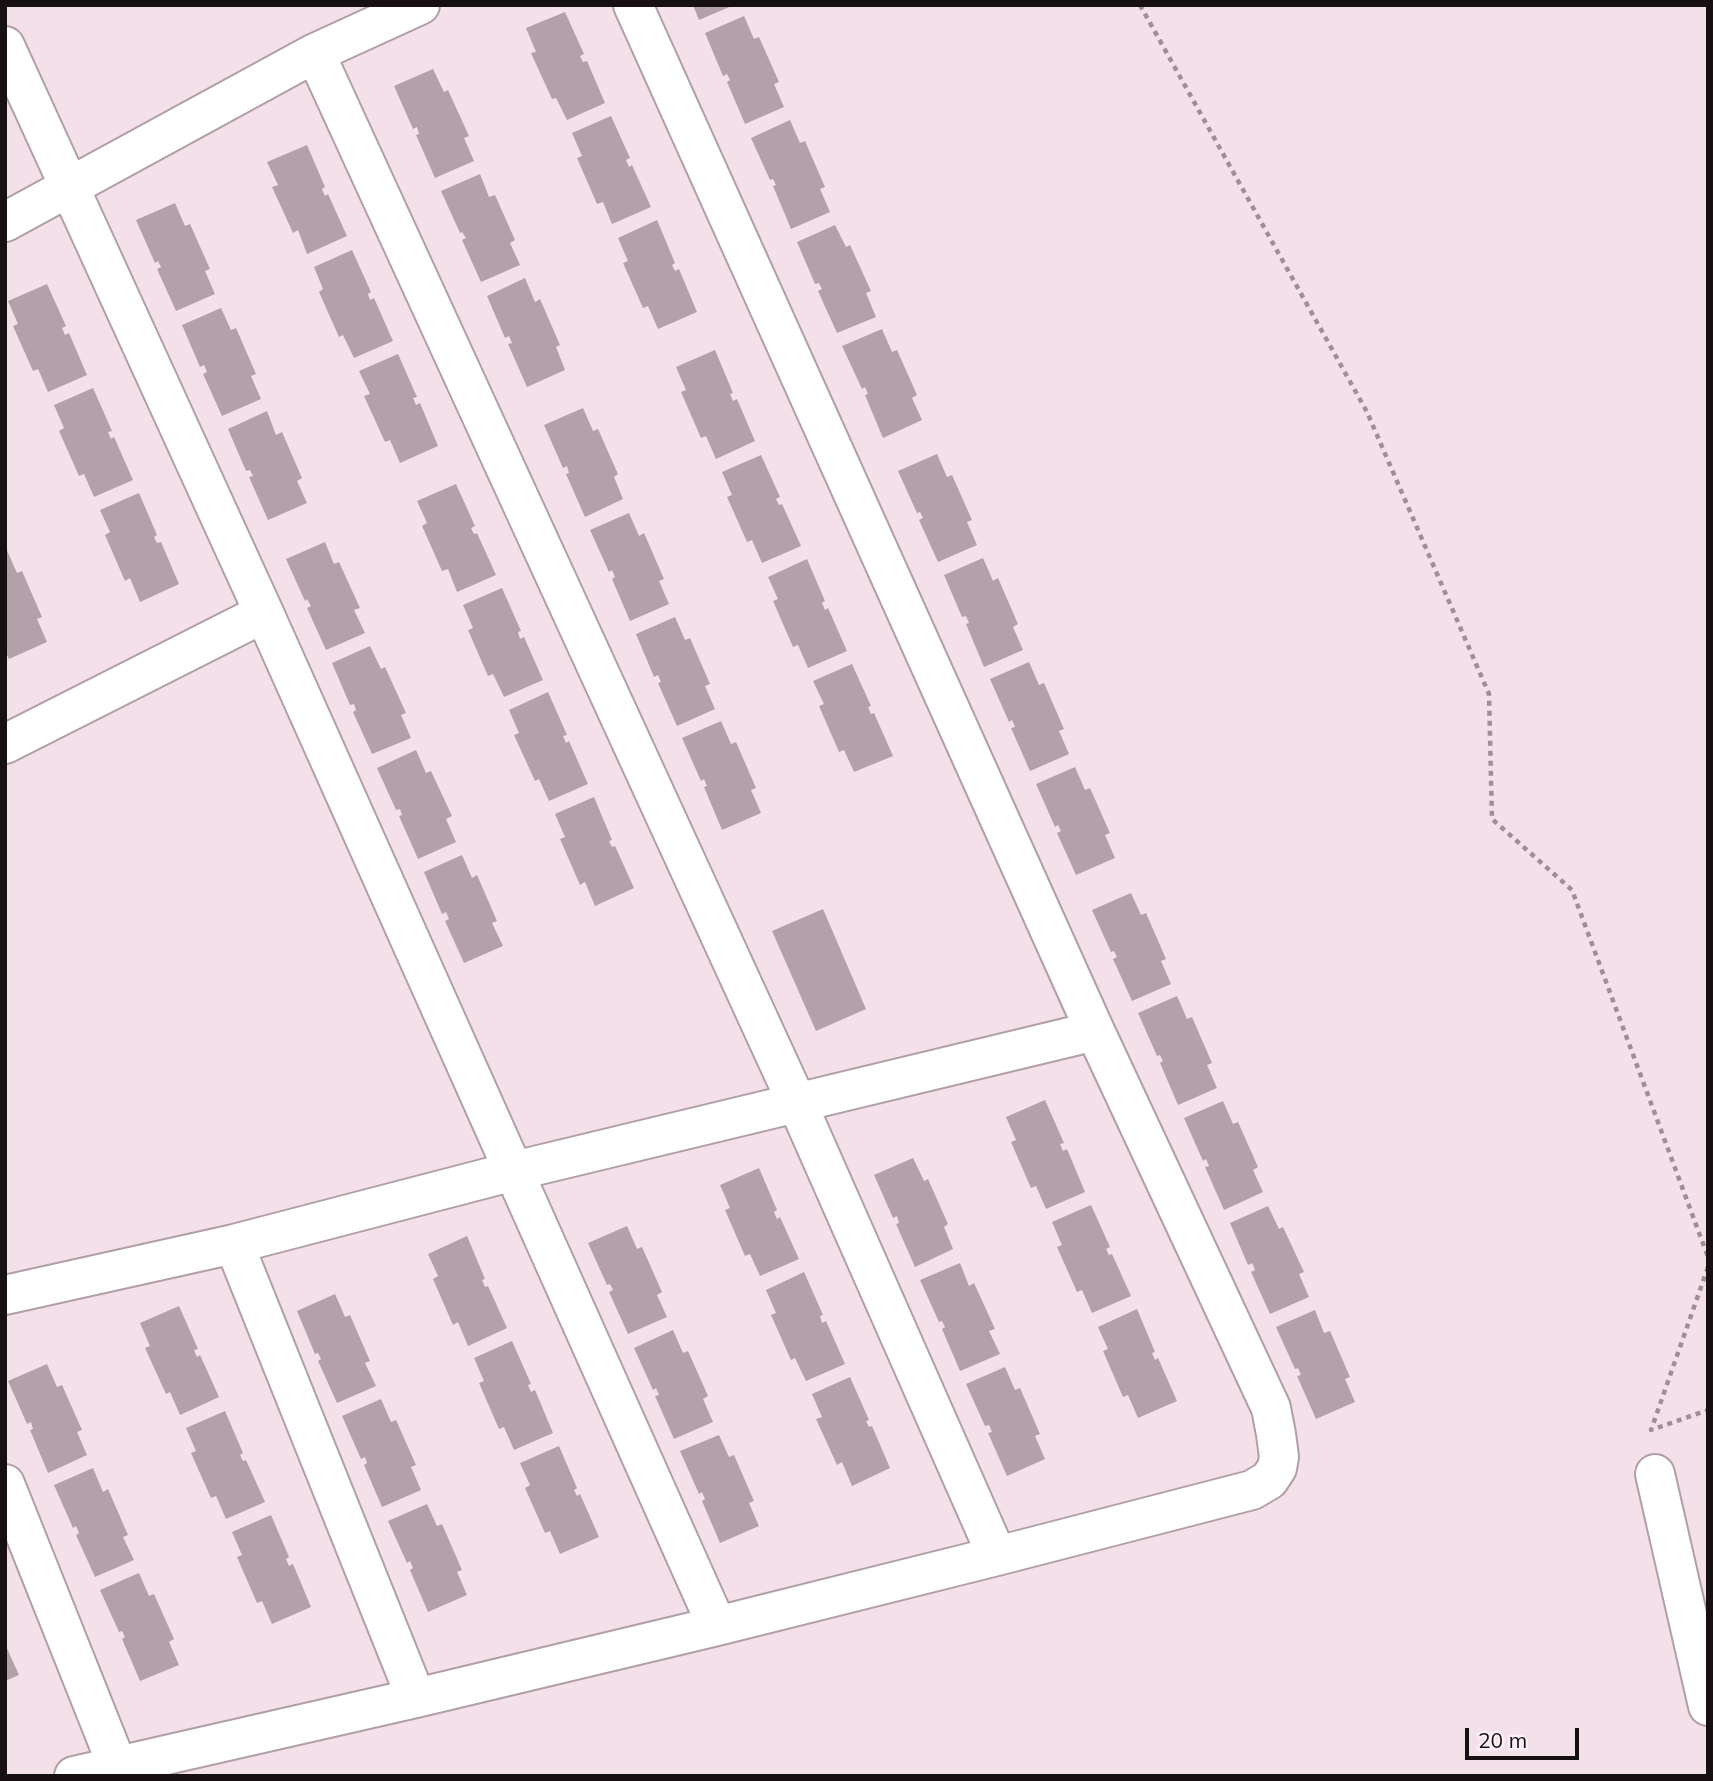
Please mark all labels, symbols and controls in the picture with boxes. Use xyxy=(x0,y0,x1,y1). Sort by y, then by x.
scale bar xyxy=(1468,1714,1582,1758)
text: 20 m xyxy=(1478,1727,1527,1753)

